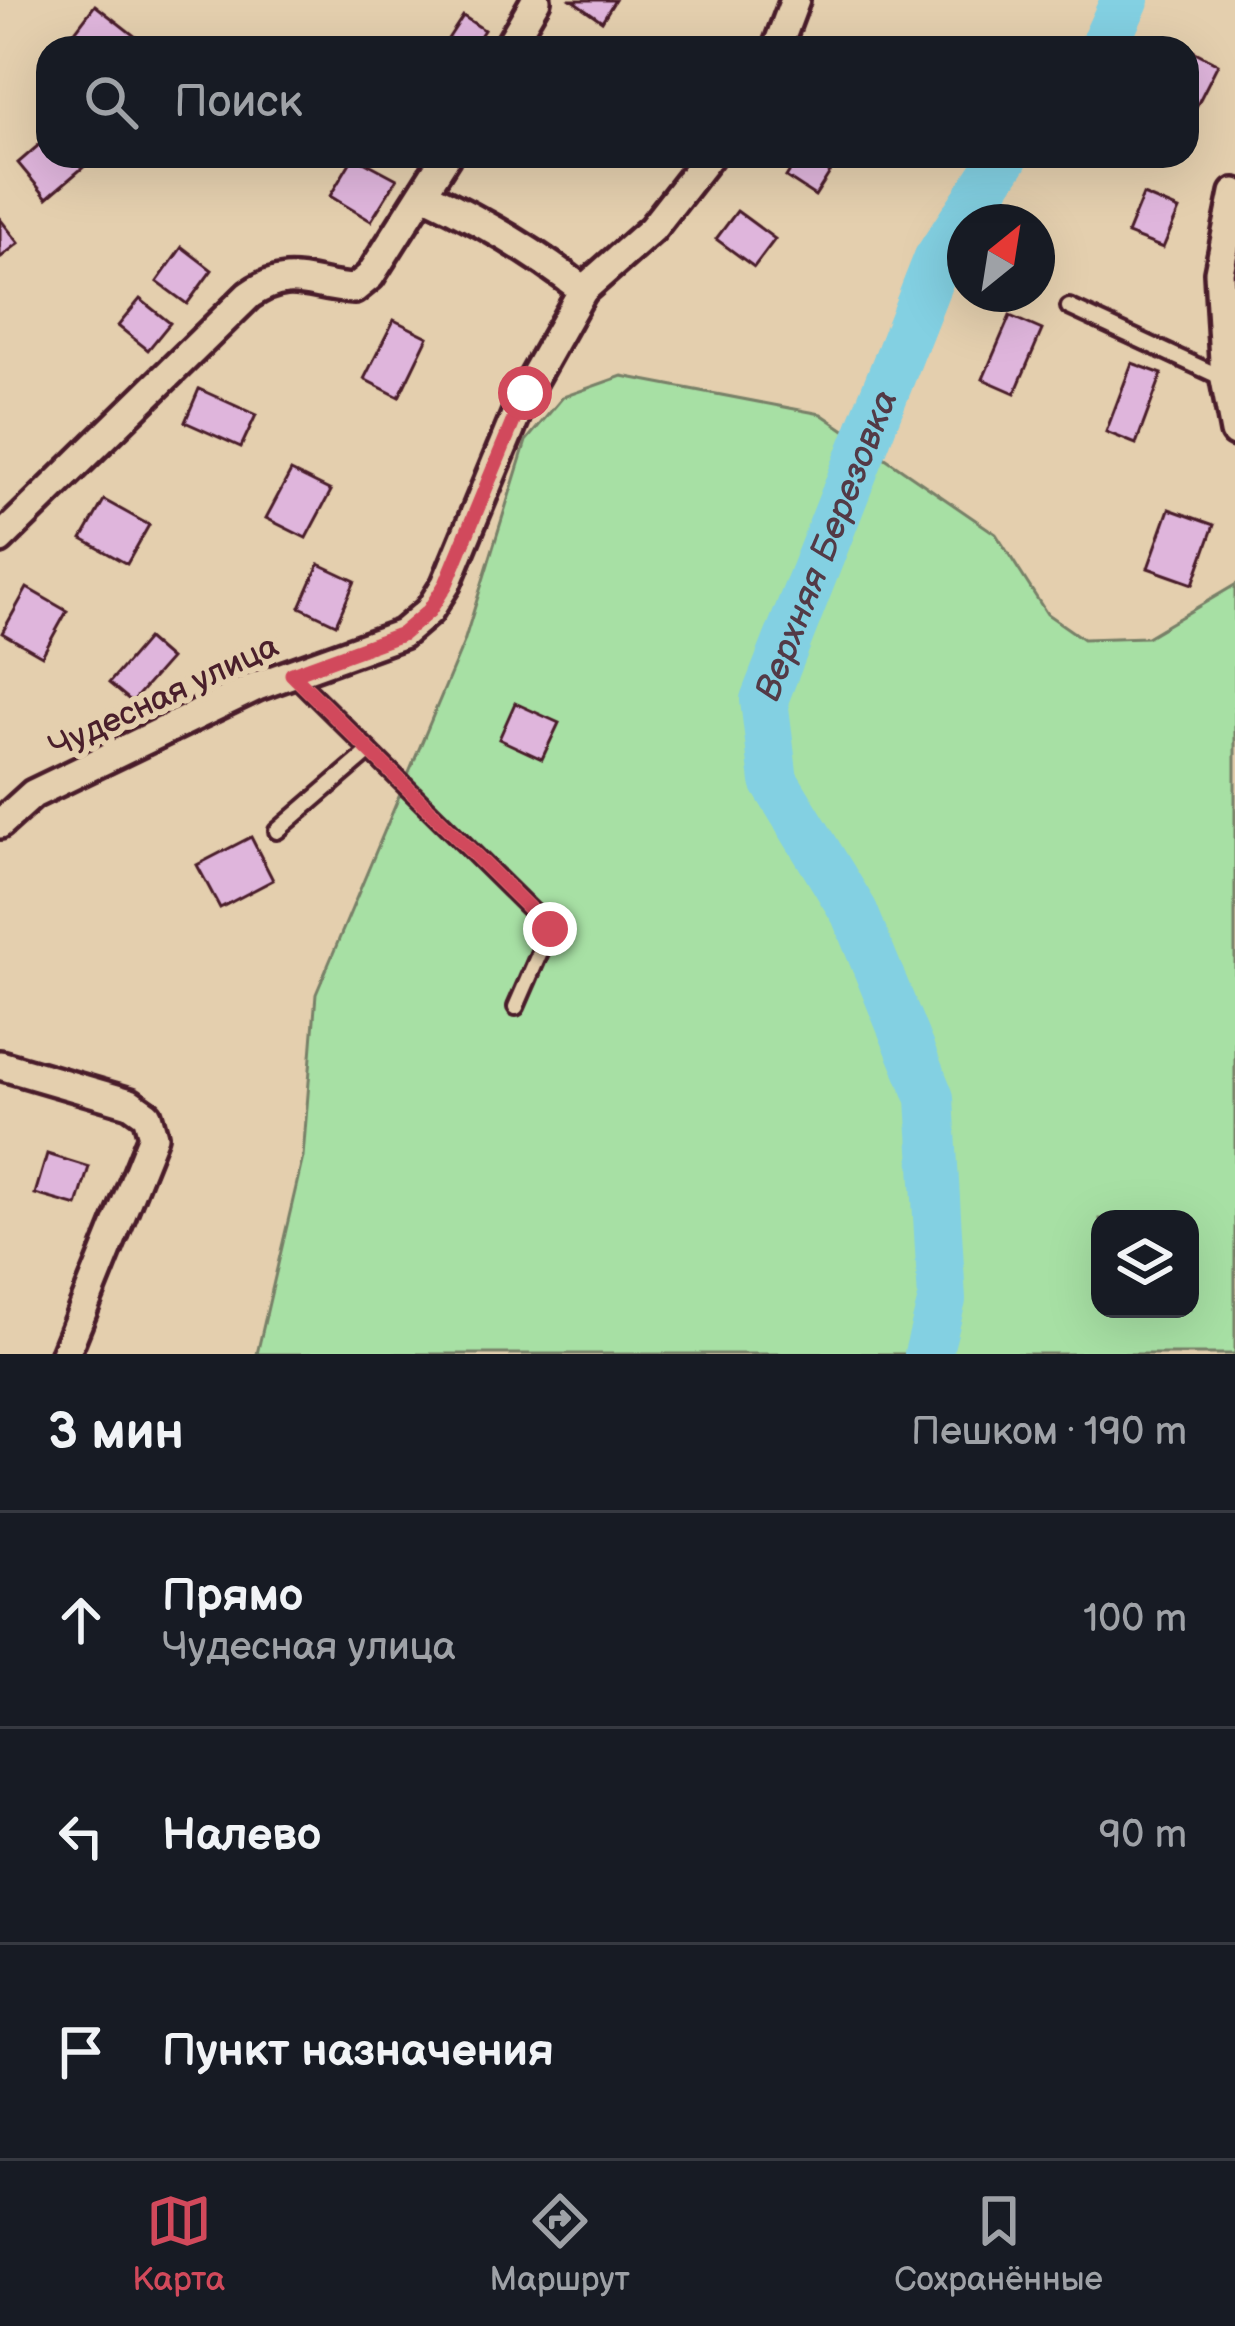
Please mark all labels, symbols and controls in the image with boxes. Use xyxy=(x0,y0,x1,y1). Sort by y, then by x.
search box xyxy=(36,36,1199,168)
icon: search xyxy=(78,69,144,135)
text: Поиск xyxy=(174,75,302,130)
north arrow xyxy=(947,204,1055,312)
route start xyxy=(498,366,552,420)
water label: Верхняя Березовка xyxy=(747,384,908,707)
street label: Чудесная улица xyxy=(43,626,285,767)
route end xyxy=(523,902,577,956)
map controls xyxy=(1091,1210,1199,1318)
button: layers xyxy=(1091,1210,1199,1318)
text: 3 мин xyxy=(48,1402,184,1463)
text: Пешком · 190 m xyxy=(911,1409,1187,1456)
text: Прямо xyxy=(162,1569,303,1624)
icon: ahead xyxy=(48,1587,114,1653)
text: 100 m xyxy=(1083,1596,1187,1643)
text: Чудесная улица xyxy=(162,1624,456,1671)
icon: left xyxy=(48,1803,114,1869)
text: Налево xyxy=(162,1808,321,1863)
text: 90 m xyxy=(1099,1812,1187,1859)
icon: arrive xyxy=(48,2019,114,2085)
text: Пункт назначения xyxy=(162,2024,554,2079)
tab: Карта xyxy=(132,2188,225,2300)
tab: Маршрут xyxy=(490,2188,630,2300)
tab: Сохранённые xyxy=(894,2188,1103,2300)

